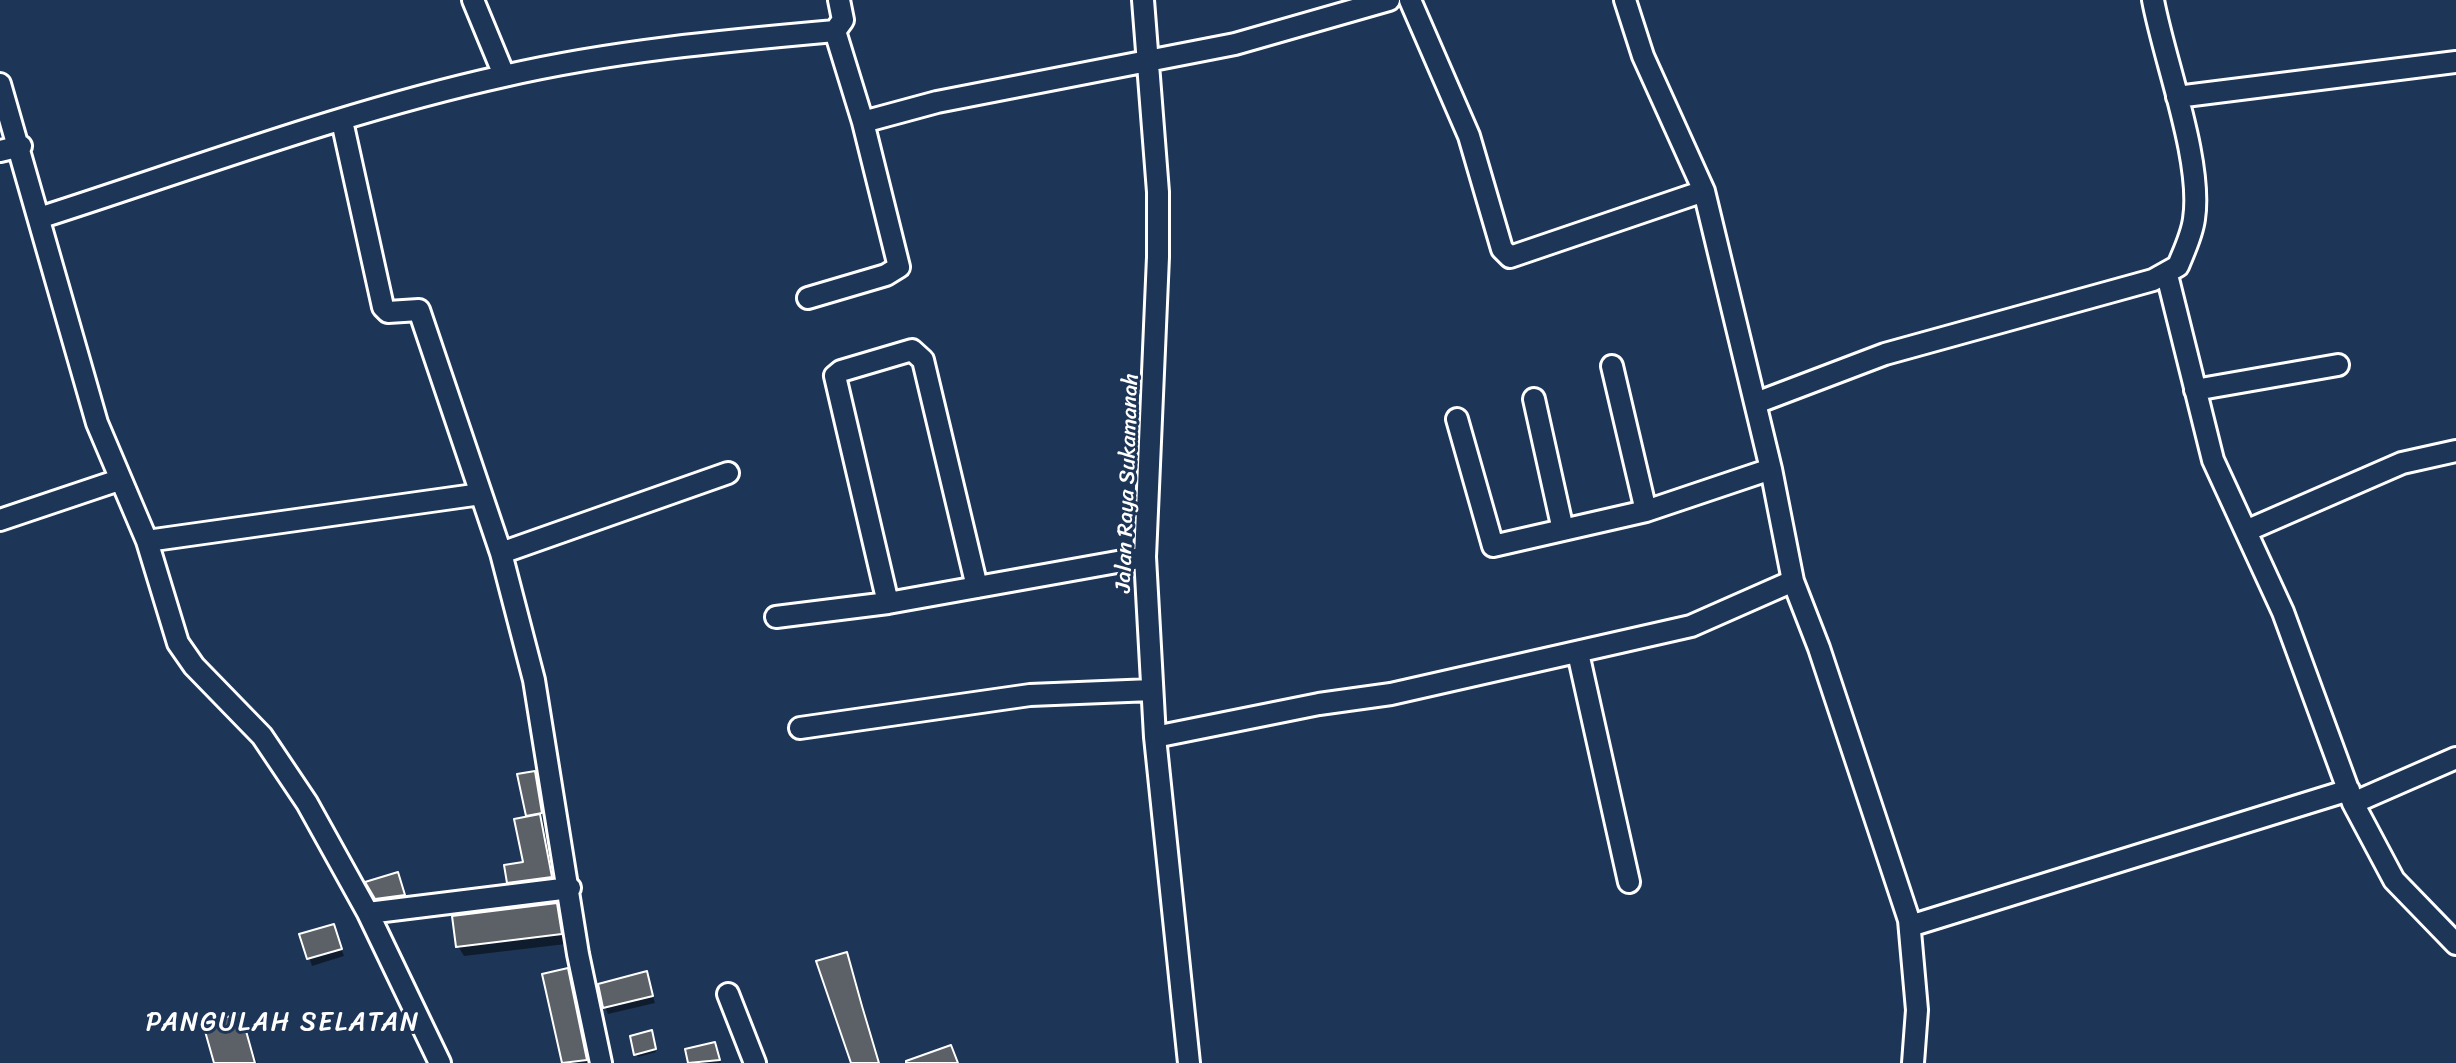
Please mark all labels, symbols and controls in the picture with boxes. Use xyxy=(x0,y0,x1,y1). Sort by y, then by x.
street label: Jalan Raya Sukamanah xyxy=(1111,373,1145,593)
district label: PANGULAH SELATAN xyxy=(147,1007,419,1039)

